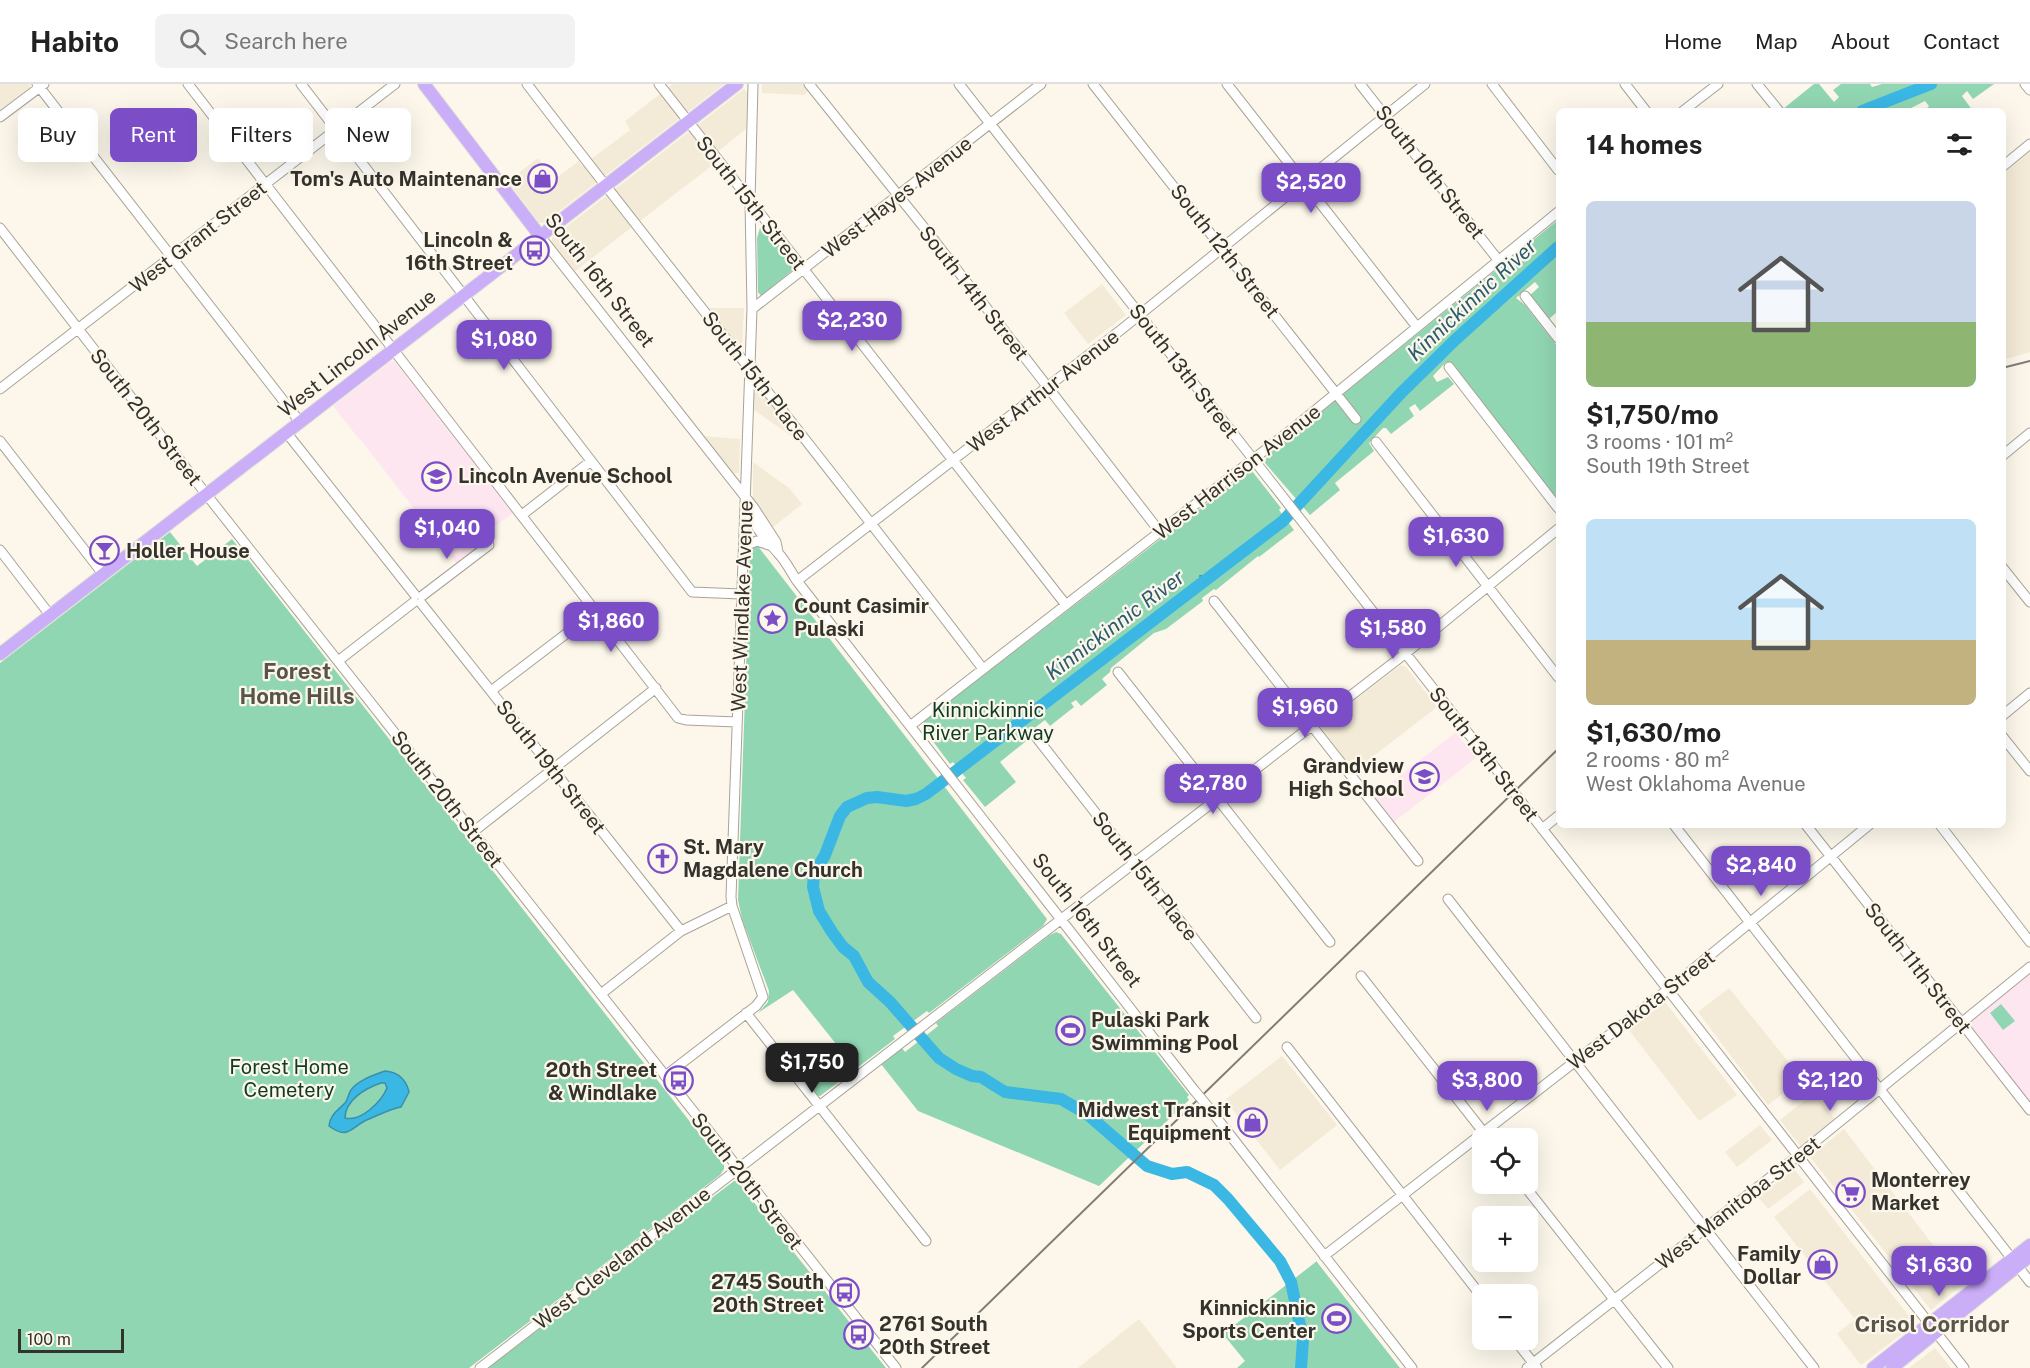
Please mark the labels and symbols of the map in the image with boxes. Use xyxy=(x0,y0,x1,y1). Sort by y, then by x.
street label: South 10th Street xyxy=(1370,100,1490,244)
street label: South 15th Street xyxy=(691,131,811,275)
street label: West Hayes Avenue xyxy=(817,131,977,263)
shop icon: Tom's Auto Maintenance xyxy=(527,163,559,195)
pin: $2,520 xyxy=(1262,163,1360,214)
place label: Tom's Auto Maintenance xyxy=(290,167,522,191)
street label: West Grant Street xyxy=(125,176,271,298)
street label: South 12th Street xyxy=(1165,179,1285,323)
street label: South 16th Street xyxy=(540,208,660,352)
street label: South 14th Street xyxy=(914,221,1034,365)
place label: Lincoln & 16th Street xyxy=(405,228,513,275)
water label: Kinnickinnic River xyxy=(1402,233,1542,366)
bus stop icon: Lincoln & 16th Street xyxy=(518,235,550,267)
street label: West Lincoln Avenue xyxy=(273,284,441,422)
street label: South 13th Street xyxy=(1124,299,1244,443)
pin: $2,230 xyxy=(803,301,901,352)
street label: South 15th Place xyxy=(697,307,813,445)
pin: $1,080 xyxy=(455,320,553,371)
street label: West Arthur Avenue xyxy=(962,324,1124,458)
street label: South 20th Street xyxy=(85,344,207,490)
street label: West Harrison Avenue xyxy=(1149,399,1325,545)
school or university icon: Lincoln Avenue School xyxy=(421,460,453,492)
place label: Lincoln Avenue School xyxy=(458,464,673,488)
street label: West Windlake Avenue xyxy=(726,500,758,712)
pin: $1,040 xyxy=(398,509,496,560)
pin: $1,630 xyxy=(1407,517,1505,568)
bar icon: Holler House xyxy=(89,535,121,567)
place label: Holler House xyxy=(126,539,250,563)
water label: Kinnickinnic River xyxy=(1040,564,1190,685)
place label: Count Casimir Pulaski xyxy=(794,594,929,641)
pin: $1,860 xyxy=(562,602,660,653)
place icon: Count Casimir Pulaski xyxy=(757,602,789,634)
pin: $1,580 xyxy=(1344,609,1442,660)
district label: Forest Home Hills xyxy=(240,658,354,709)
street label: South 13th Street xyxy=(1424,682,1544,826)
pin: $1,960 xyxy=(1256,688,1354,739)
street label: South 19th Street xyxy=(491,695,611,839)
park label: Kinnickinnic River Parkway xyxy=(922,698,1054,745)
street label: South 20th Street xyxy=(386,726,508,872)
place label: Grandview High School xyxy=(1288,754,1404,801)
school or university icon: Grandview High School xyxy=(1409,761,1441,793)
pin: $2,780 xyxy=(1164,764,1262,815)
street label: South 15th Place xyxy=(1087,807,1203,945)
place label: St. Mary Magdalene Church xyxy=(683,835,863,882)
church icon: St. Mary Magdalene Church xyxy=(646,843,678,875)
pin: $2,840 xyxy=(1712,846,1810,897)
street label: South 16th Street xyxy=(1027,848,1147,992)
street label: South 11th Street xyxy=(1859,898,1977,1038)
street label: West Dakota Street xyxy=(1562,945,1720,1075)
place label: Pulaski Park Swimming Pool xyxy=(1091,1008,1239,1055)
sports icon: Pulaski Park Swimming Pool xyxy=(1054,1015,1086,1047)
pin: $1,750 xyxy=(763,1043,861,1094)
park label: Forest Home Cemetery xyxy=(229,1055,349,1102)
place label: 20th Street & Windlake xyxy=(546,1058,657,1105)
pin: $3,800 xyxy=(1438,1061,1536,1112)
pin: $2,120 xyxy=(1781,1061,1879,1112)
bus stop icon: 20th Street & Windlake xyxy=(662,1065,694,1097)
place label: Midwest Transit Equipment xyxy=(1078,1098,1231,1145)
shop icon: Midwest Transit Equipment xyxy=(1236,1106,1268,1138)
street label: South 20th Street xyxy=(686,1108,808,1254)
street label: West Manitoba Street xyxy=(1651,1131,1825,1275)
place label: Monterrey Market xyxy=(1871,1168,1971,1215)
supermarket icon: Monterrey Market xyxy=(1834,1176,1866,1208)
street label: West Cleveland Avenue xyxy=(529,1182,715,1334)
place label: Family Dollar xyxy=(1737,1242,1801,1289)
pin: $1,630 xyxy=(1890,1246,1988,1297)
shop icon: Family Dollar xyxy=(1806,1249,1838,1281)
place label: 2745 South 20th Street xyxy=(711,1270,824,1317)
bus stop icon: 2745 South 20th Street xyxy=(829,1277,861,1309)
place label: Kinnickinnic Sports Center xyxy=(1182,1296,1316,1343)
sports icon: Kinnickinnic Sports Center xyxy=(1321,1303,1353,1335)
district label: Crisol Corridor xyxy=(1855,1311,2009,1337)
place label: 2761 South 20th Street xyxy=(879,1312,990,1359)
bus stop icon: 2761 South 20th Street xyxy=(842,1319,874,1351)
scale bar xyxy=(18,1326,124,1354)

